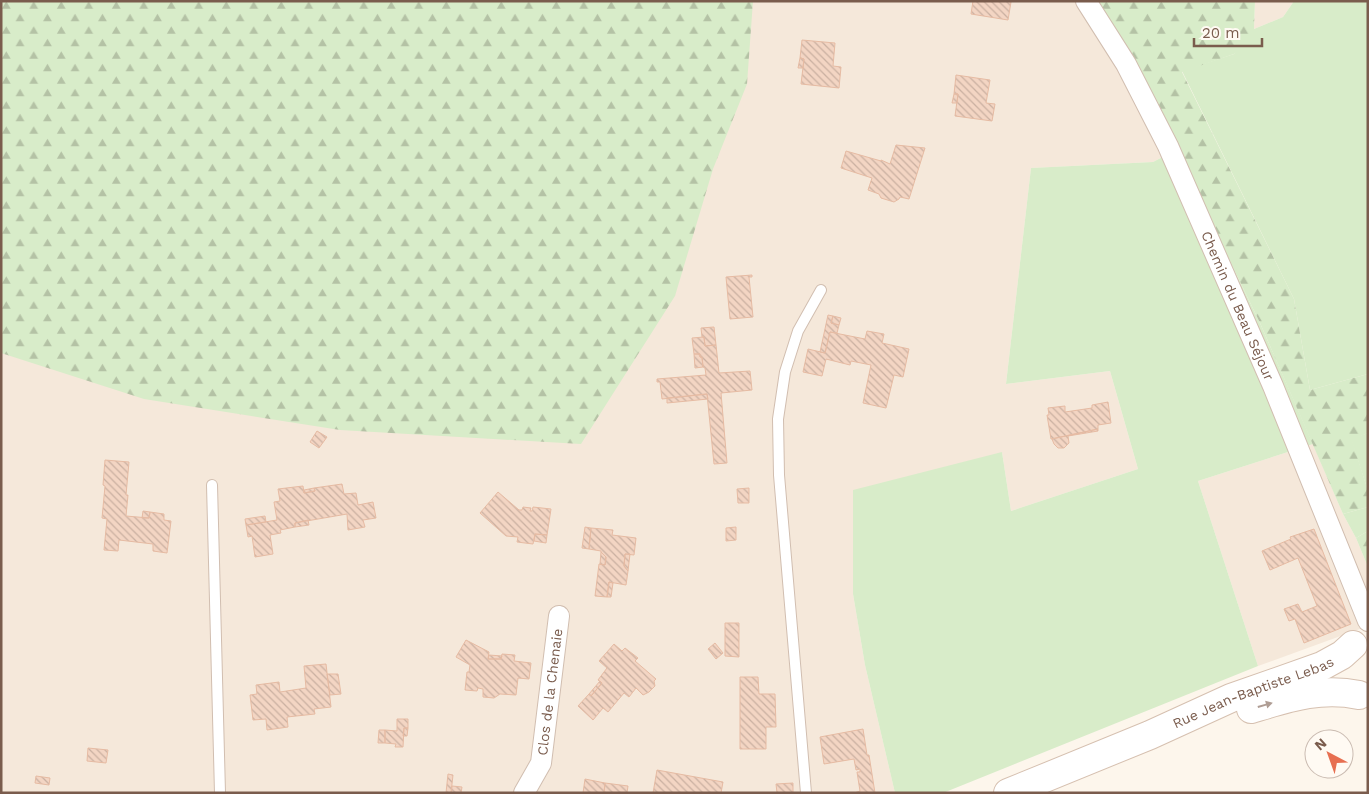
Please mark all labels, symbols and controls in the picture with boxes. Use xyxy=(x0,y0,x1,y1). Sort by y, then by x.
scale bar xyxy=(1194,15,1262,47)
text: 20 m xyxy=(1202,24,1240,42)
street label: Chemin du Beau Séjour xyxy=(1198,229,1278,383)
street label: Clos de la Chenaie xyxy=(534,628,565,756)
street label: Rue Jean-Baptiste Lebas xyxy=(1170,653,1336,732)
one-way arrow xyxy=(1258,700,1273,708)
north arrow xyxy=(1304,729,1354,779)
text: N xyxy=(1311,735,1330,754)

